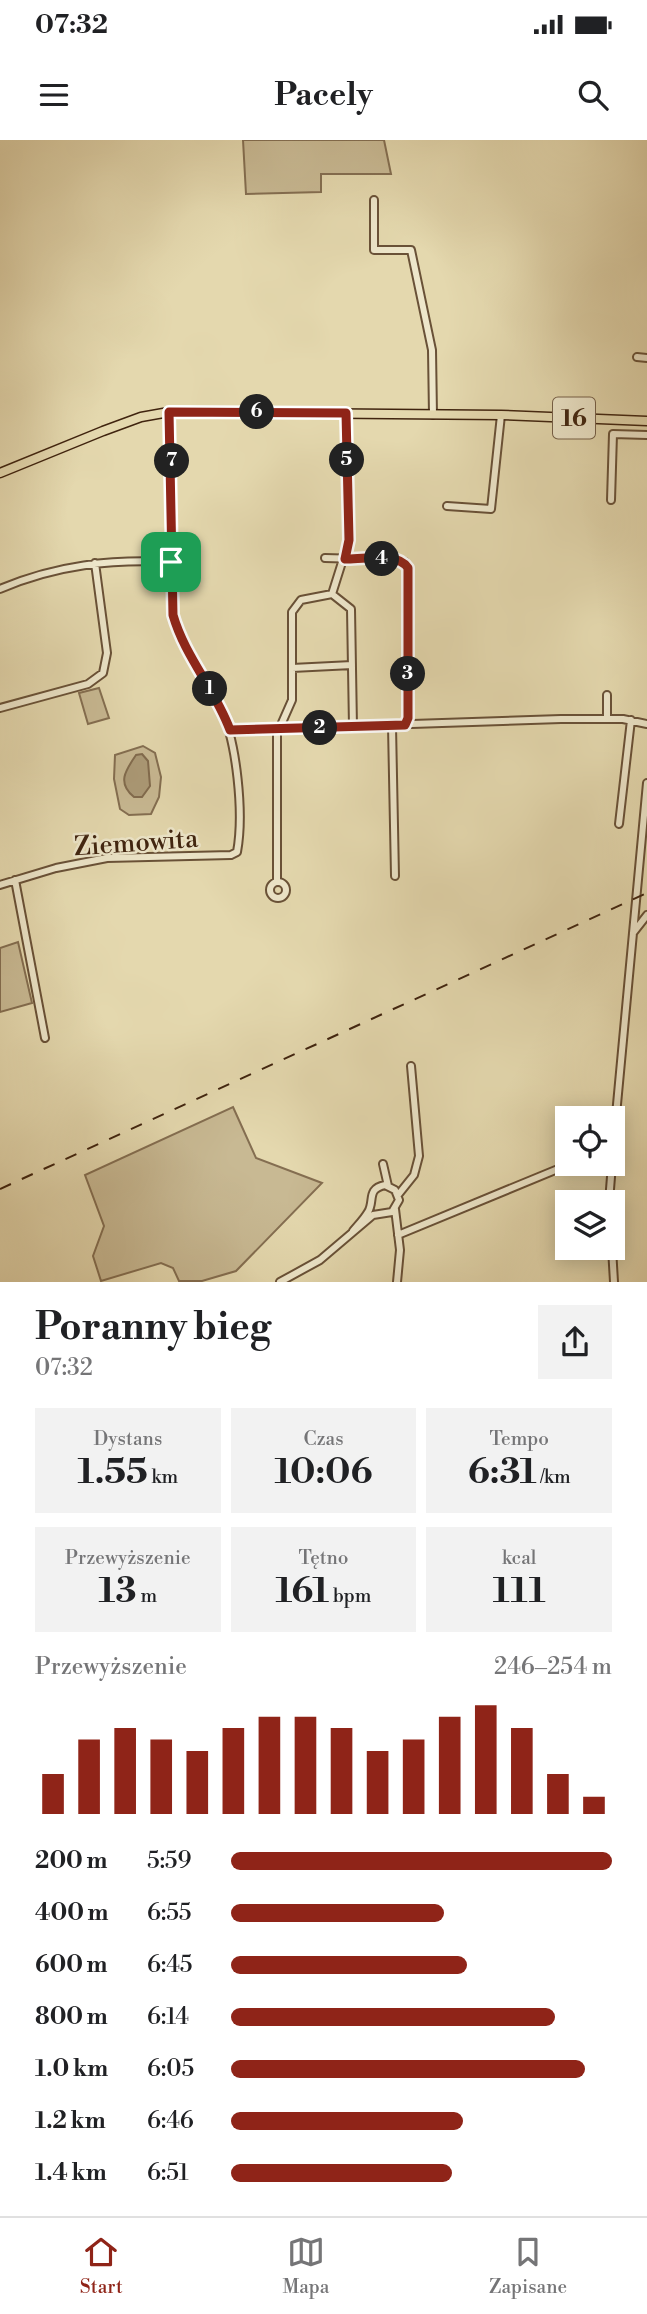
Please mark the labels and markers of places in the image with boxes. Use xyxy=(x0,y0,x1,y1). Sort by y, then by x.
pin: 6 xyxy=(240,394,274,430)
pin: 5 xyxy=(330,442,364,478)
pin: 7 xyxy=(154,444,190,478)
pin xyxy=(141,532,201,592)
pin: 4 xyxy=(364,542,400,576)
pin: 3 xyxy=(390,656,426,692)
pin: 1 xyxy=(192,672,228,706)
pin: 2 xyxy=(302,710,338,746)

